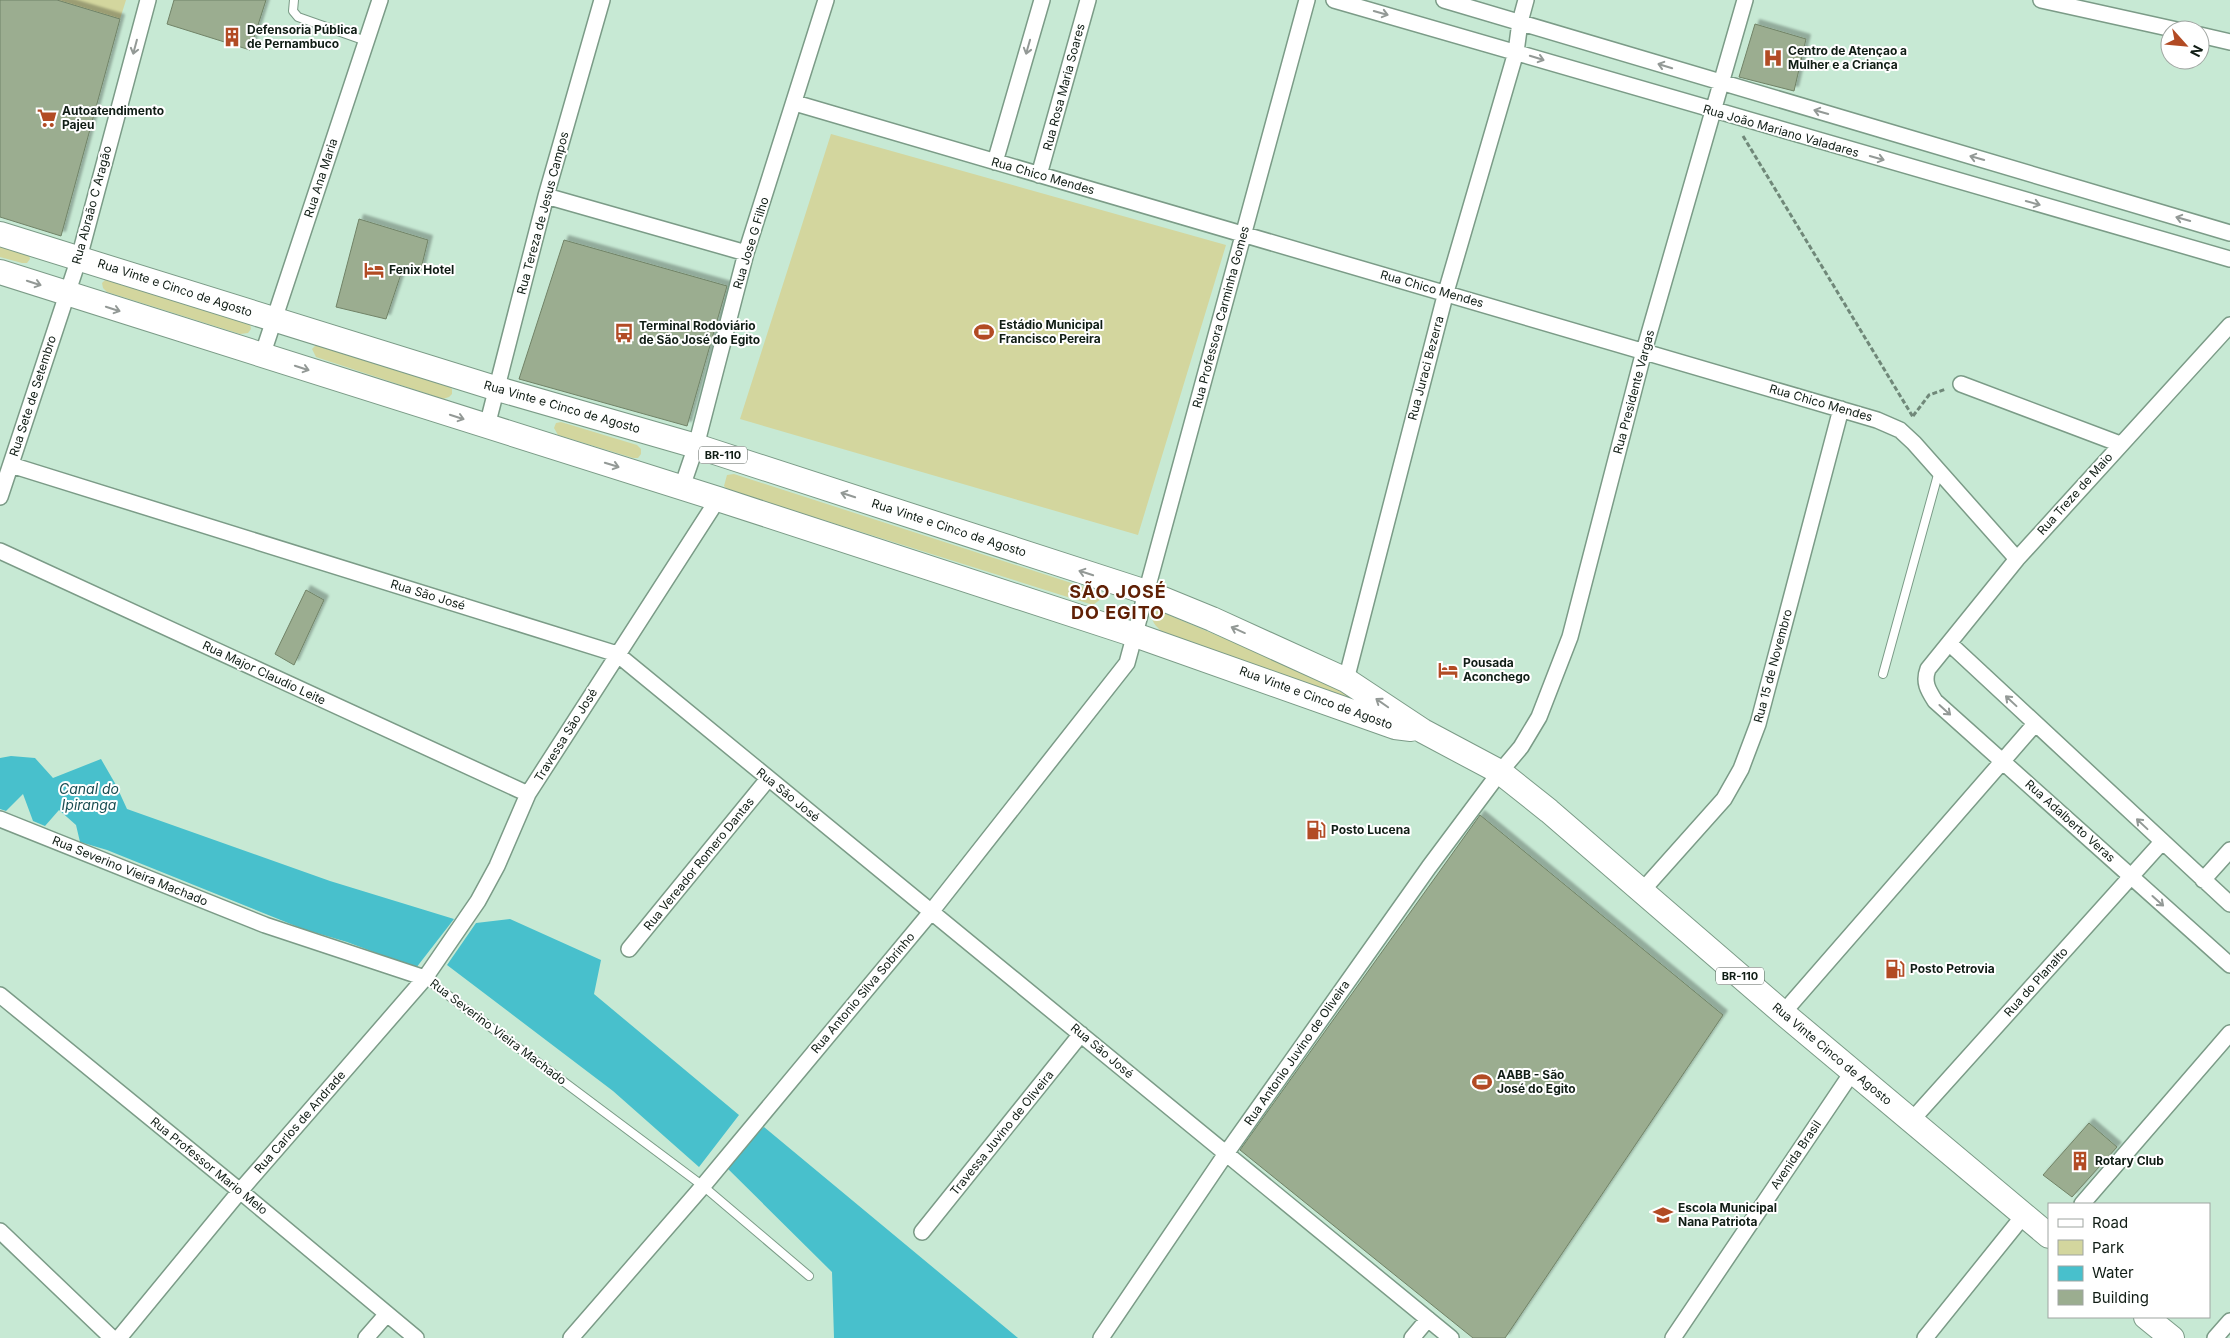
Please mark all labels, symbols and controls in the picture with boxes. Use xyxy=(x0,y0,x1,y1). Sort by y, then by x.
one-way arrow xyxy=(1372,9,1388,19)
north arrow xyxy=(2160,20,2210,70)
place label: Defensoria Pública de Pernambuco xyxy=(247,22,358,51)
street label: Rua Rosa Maria Soares xyxy=(1039,22,1088,152)
building icon: Defensoria Pública de Pernambuco xyxy=(221,26,243,48)
one-way arrow xyxy=(1023,38,1033,54)
one-way arrow xyxy=(130,39,139,55)
place label: Centro de Atençao a Mulher e a Criança xyxy=(1788,43,1907,72)
text: N xyxy=(2187,43,2207,60)
hospital icon: Centro de Atençao a Mulher e a Criança xyxy=(1762,47,1784,69)
one-way arrow xyxy=(1528,54,1544,64)
one-way arrow xyxy=(1658,60,1674,70)
street label: Rua João Mariano Valadares xyxy=(1701,101,1861,160)
place label: Autoatendimento Pajeu xyxy=(62,103,164,132)
supermarket icon: Autoatendimento Pajeu xyxy=(36,107,58,129)
one-way arrow xyxy=(1814,107,1830,117)
street label: Rua Tereza de Jesus Campos xyxy=(514,130,572,296)
street label: Rua Ana Maria xyxy=(301,136,340,219)
street label: Rua Abraão C Aragão xyxy=(68,144,115,266)
one-way arrow xyxy=(1969,153,1985,163)
street label: Rua Chico Mendes xyxy=(990,154,1097,197)
one-way arrow xyxy=(1869,154,1885,164)
street label: Rua Jose G Filho xyxy=(729,195,772,291)
one-way arrow xyxy=(2025,199,2041,209)
one-way arrow xyxy=(2176,214,2192,224)
street label: Rua Professora Carminha Gomes xyxy=(1189,224,1252,409)
street label: Rua Vinte e Cinco de Agosto xyxy=(96,255,254,320)
hotel icon: Fenix Hotel xyxy=(363,259,385,281)
place label: Fenix Hotel xyxy=(389,262,454,277)
street label: Rua Chico Mendes xyxy=(1379,267,1486,310)
one-way arrow xyxy=(25,279,41,288)
one-way arrow xyxy=(105,304,121,314)
street label: Rua Juraci Bezerra xyxy=(1404,314,1447,422)
place label: Estádio Municipal Francisco Pereira xyxy=(999,317,1103,346)
place label: Terminal Rodoviário de São José do Egito xyxy=(639,318,760,347)
sports icon: Estádio Municipal Francisco Pereira xyxy=(973,321,995,343)
bus stop icon: Terminal Rodoviário de São José do Egito xyxy=(613,322,635,344)
street label: Rua Presidente Vargas xyxy=(1610,328,1657,456)
street label: Rua Sete de Setembro xyxy=(6,333,59,458)
one-way arrow xyxy=(293,364,309,373)
street label: Rua Vinte e Cinco de Agosto xyxy=(482,377,642,436)
street label: Rua Chico Mendes xyxy=(1768,381,1875,424)
one-way arrow xyxy=(448,413,464,422)
road number: BR-110 xyxy=(699,446,747,464)
street label: Rua Treze de Maio xyxy=(2034,449,2115,538)
one-way arrow xyxy=(604,461,620,471)
one-way arrow xyxy=(840,490,856,500)
street label: Rua Vinte e Cinco de Agosto xyxy=(870,495,1028,560)
one-way arrow xyxy=(1078,567,1094,577)
street label: Rua São José xyxy=(389,576,467,613)
district label: SÃO JOSÉ DO EGITO xyxy=(1069,581,1167,623)
street label: Rua 15 de Novembro xyxy=(1750,607,1795,724)
one-way arrow xyxy=(1231,625,1246,635)
street label: Rua Major Claudio Leite xyxy=(200,637,328,708)
place label: Pousada Aconchego xyxy=(1463,655,1530,684)
hotel icon: Pousada Aconchego xyxy=(1437,659,1459,681)
street label: Rua Vinte e Cinco de Agosto xyxy=(1238,663,1395,732)
street label: Travessa São José xyxy=(531,685,600,784)
one-way arrow xyxy=(2004,695,2017,707)
one-way arrow xyxy=(1376,698,1390,708)
one-way arrow xyxy=(1939,705,1952,716)
street label: Rua São José xyxy=(754,764,823,825)
street label: Rua Adalberto Veras xyxy=(2022,776,2118,865)
water label: Canal do Ipiranga xyxy=(59,780,119,813)
street label: Rua Vereador Romero Dantas xyxy=(640,794,757,933)
one-way arrow xyxy=(2136,818,2149,830)
fuel station icon: Posto Lucena xyxy=(1305,819,1327,841)
place label: Posto Lucena xyxy=(1331,822,1410,837)
street label: Rua Severino Vieira Machado xyxy=(50,832,210,909)
one-way arrow xyxy=(2151,895,2164,906)
street label: Rua Antonio Silva Sobrinho xyxy=(808,929,918,1056)
street label: Rua do Planalto xyxy=(2001,944,2071,1019)
fuel station icon: Posto Petrovia xyxy=(1884,958,1906,980)
place label: Posto Petrovia xyxy=(1910,961,1995,976)
road number: BR-110 xyxy=(1716,968,1764,984)
street label: Rua Severino Vieira Machado xyxy=(427,975,569,1088)
street label: Rua Antonio Juvino de Oliveira xyxy=(1241,977,1352,1128)
street label: Rua Vinte Cinco de Agosto xyxy=(1769,999,1895,1108)
street label: Rua São José xyxy=(1068,1020,1137,1081)
street label: Rua Carlos de Andrade xyxy=(251,1067,348,1176)
street label: Travessa Juvino de Oliveira xyxy=(947,1067,1057,1198)
place label: AABB - São José do Egito xyxy=(1497,1067,1576,1096)
sports icon: AABB - São José do Egito xyxy=(1471,1071,1493,1093)
street label: Rua Professor Mario Melo xyxy=(148,1114,271,1218)
street label: Avenida Brasil xyxy=(1767,1117,1824,1192)
building icon: Rotary Club xyxy=(2069,1150,2091,1172)
place label: Rotary Club xyxy=(2095,1153,2164,1168)
place label: Escola Municipal Nana Patriota xyxy=(1678,1200,1777,1229)
legend xyxy=(2048,1203,2210,1318)
school or university icon: Escola Municipal Nana Patriota xyxy=(1652,1204,1674,1226)
text: Road xyxy=(2092,1213,2128,1232)
text: Park xyxy=(2092,1238,2125,1257)
text: Water xyxy=(2092,1263,2134,1282)
text: Building xyxy=(2092,1288,2149,1307)

